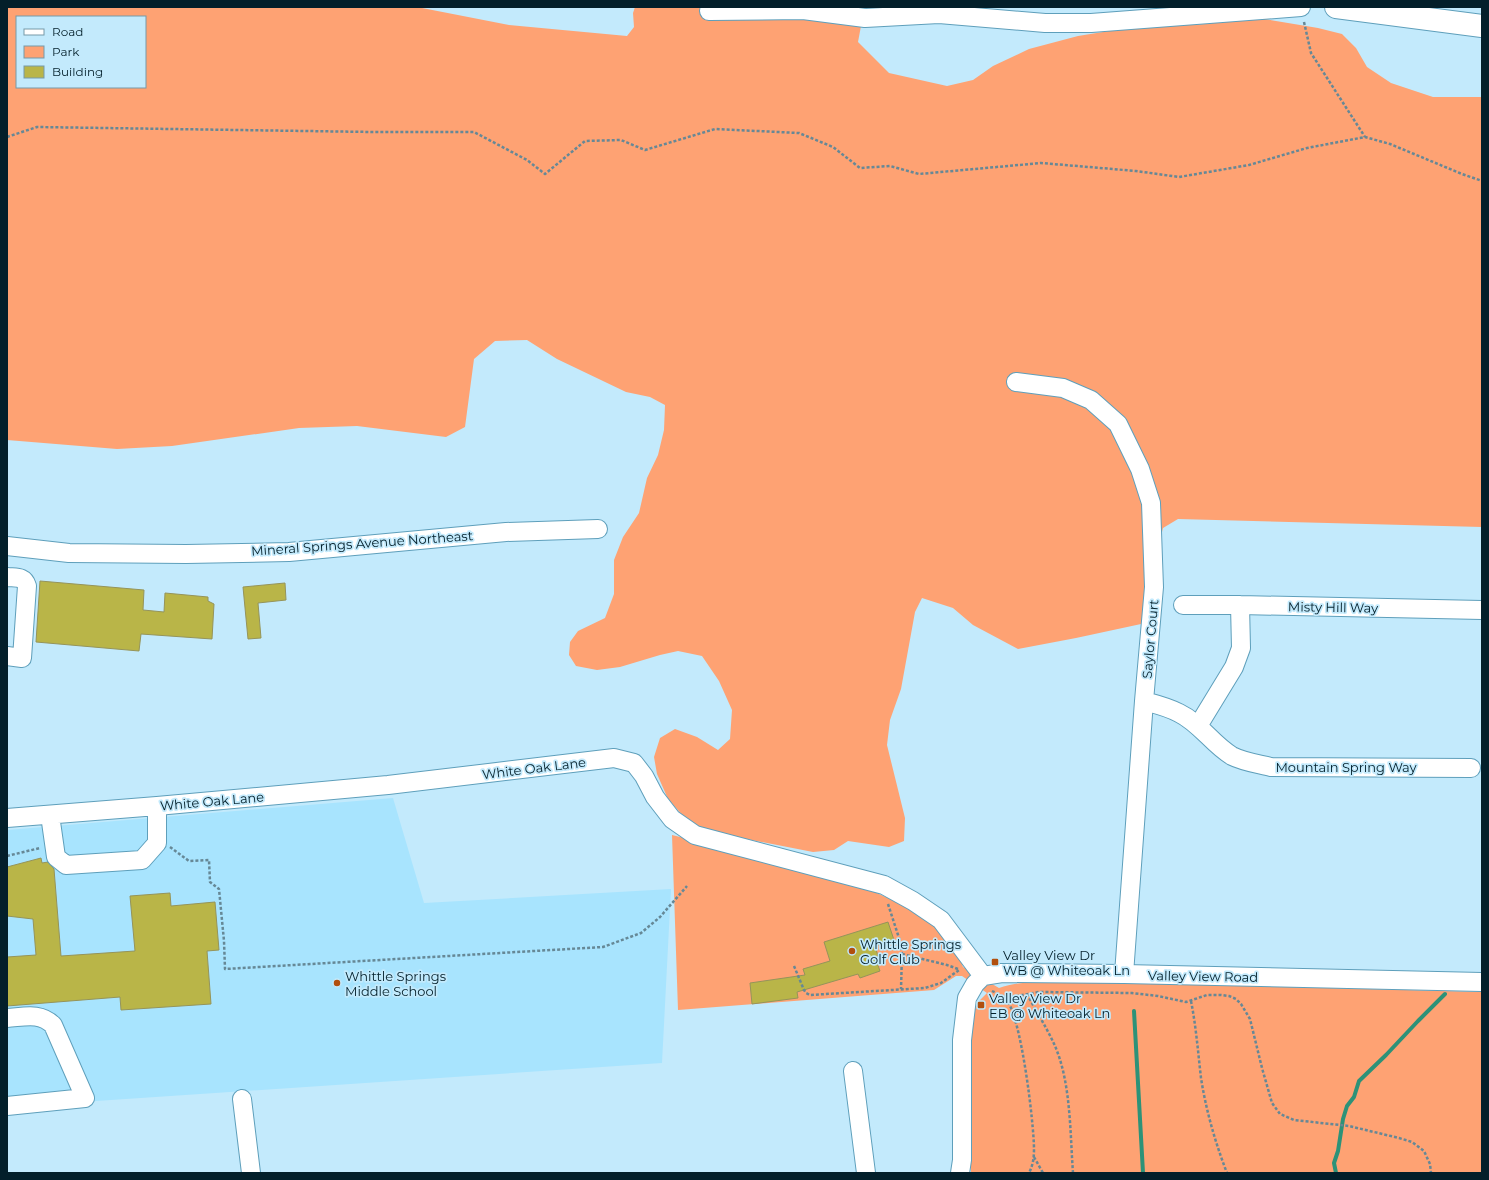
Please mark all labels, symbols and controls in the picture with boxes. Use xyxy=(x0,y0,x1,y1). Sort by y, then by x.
legend xyxy=(16,16,146,88)
text: Road xyxy=(52,24,83,39)
text: Park xyxy=(52,44,80,59)
text: Building xyxy=(52,64,103,79)
street label: Mineral Springs Avenue Northeast xyxy=(251,527,473,559)
street label: Misty Hill Way xyxy=(1288,598,1379,616)
street label: Saylor Court xyxy=(1139,599,1161,679)
street label: White Oak Lane xyxy=(481,754,587,782)
street label: Mountain Spring Way xyxy=(1275,759,1418,775)
street label: White Oak Lane xyxy=(159,788,265,814)
place label: Whittle Springs Golf Club xyxy=(860,936,961,967)
marker: Whittle Springs Golf Club xyxy=(847,946,857,956)
place label: Valley View Dr WB @ Whiteoak Ln xyxy=(1003,947,1130,978)
marker: Valley View Dr WB @ Whiteoak Ln xyxy=(990,957,1000,967)
street label: Valley View Road xyxy=(1148,967,1258,985)
place label: Whittle Springs Middle School xyxy=(345,968,446,999)
marker: Whittle Springs Middle School xyxy=(332,978,342,988)
place label: Valley View Dr EB @ Whiteoak Ln xyxy=(989,990,1110,1021)
marker: Valley View Dr EB @ Whiteoak Ln xyxy=(976,1000,986,1010)

